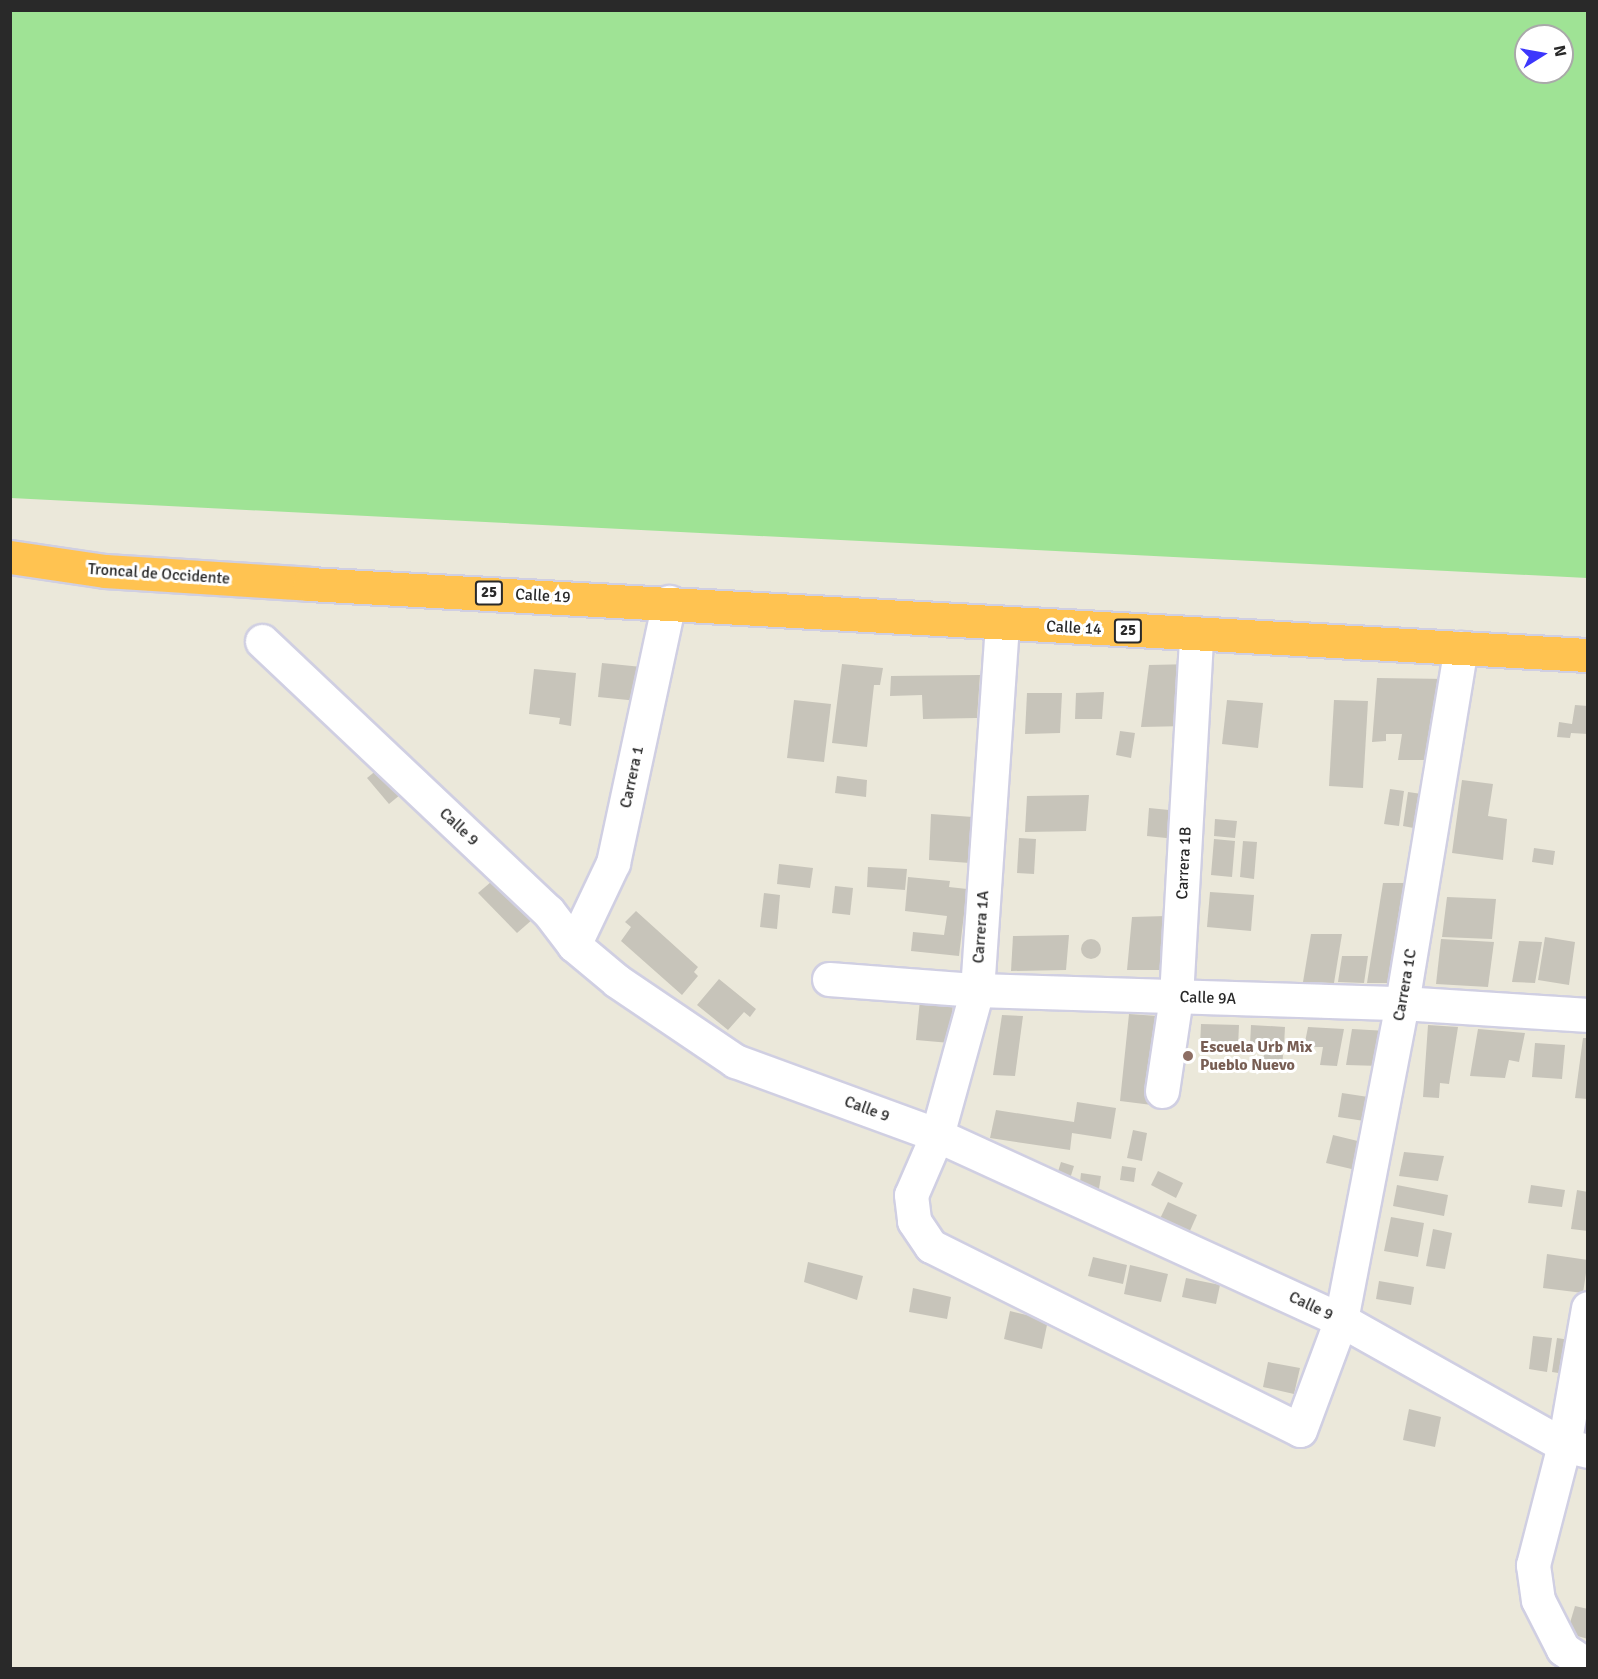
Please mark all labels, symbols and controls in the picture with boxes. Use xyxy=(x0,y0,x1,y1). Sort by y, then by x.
north arrow xyxy=(1514,24,1574,84)
text: N xyxy=(1549,44,1571,58)
street label: Troncal de Occidente xyxy=(87,559,231,589)
road number: 25 xyxy=(474,581,504,605)
street label: Calle 19 xyxy=(515,585,571,607)
street label: Calle 14 xyxy=(1046,617,1102,639)
road number: 25 xyxy=(1113,619,1143,643)
street label: Carrera 1 xyxy=(616,744,648,810)
street label: Calle 9 xyxy=(435,804,483,850)
street label: Carrera 1B xyxy=(1173,826,1195,900)
street label: Carrera 1A xyxy=(969,890,993,964)
street label: Carrera 1C xyxy=(1389,947,1421,1023)
street label: Calle 9A xyxy=(1179,987,1237,1009)
place label: Escuela Urb Mix Pueblo Nuevo xyxy=(1200,1037,1312,1075)
marker: Escuela Urb Mix Pueblo Nuevo xyxy=(1181,1049,1195,1063)
street label: Calle 9 xyxy=(842,1092,892,1126)
street label: Calle 9 xyxy=(1286,1287,1336,1325)

